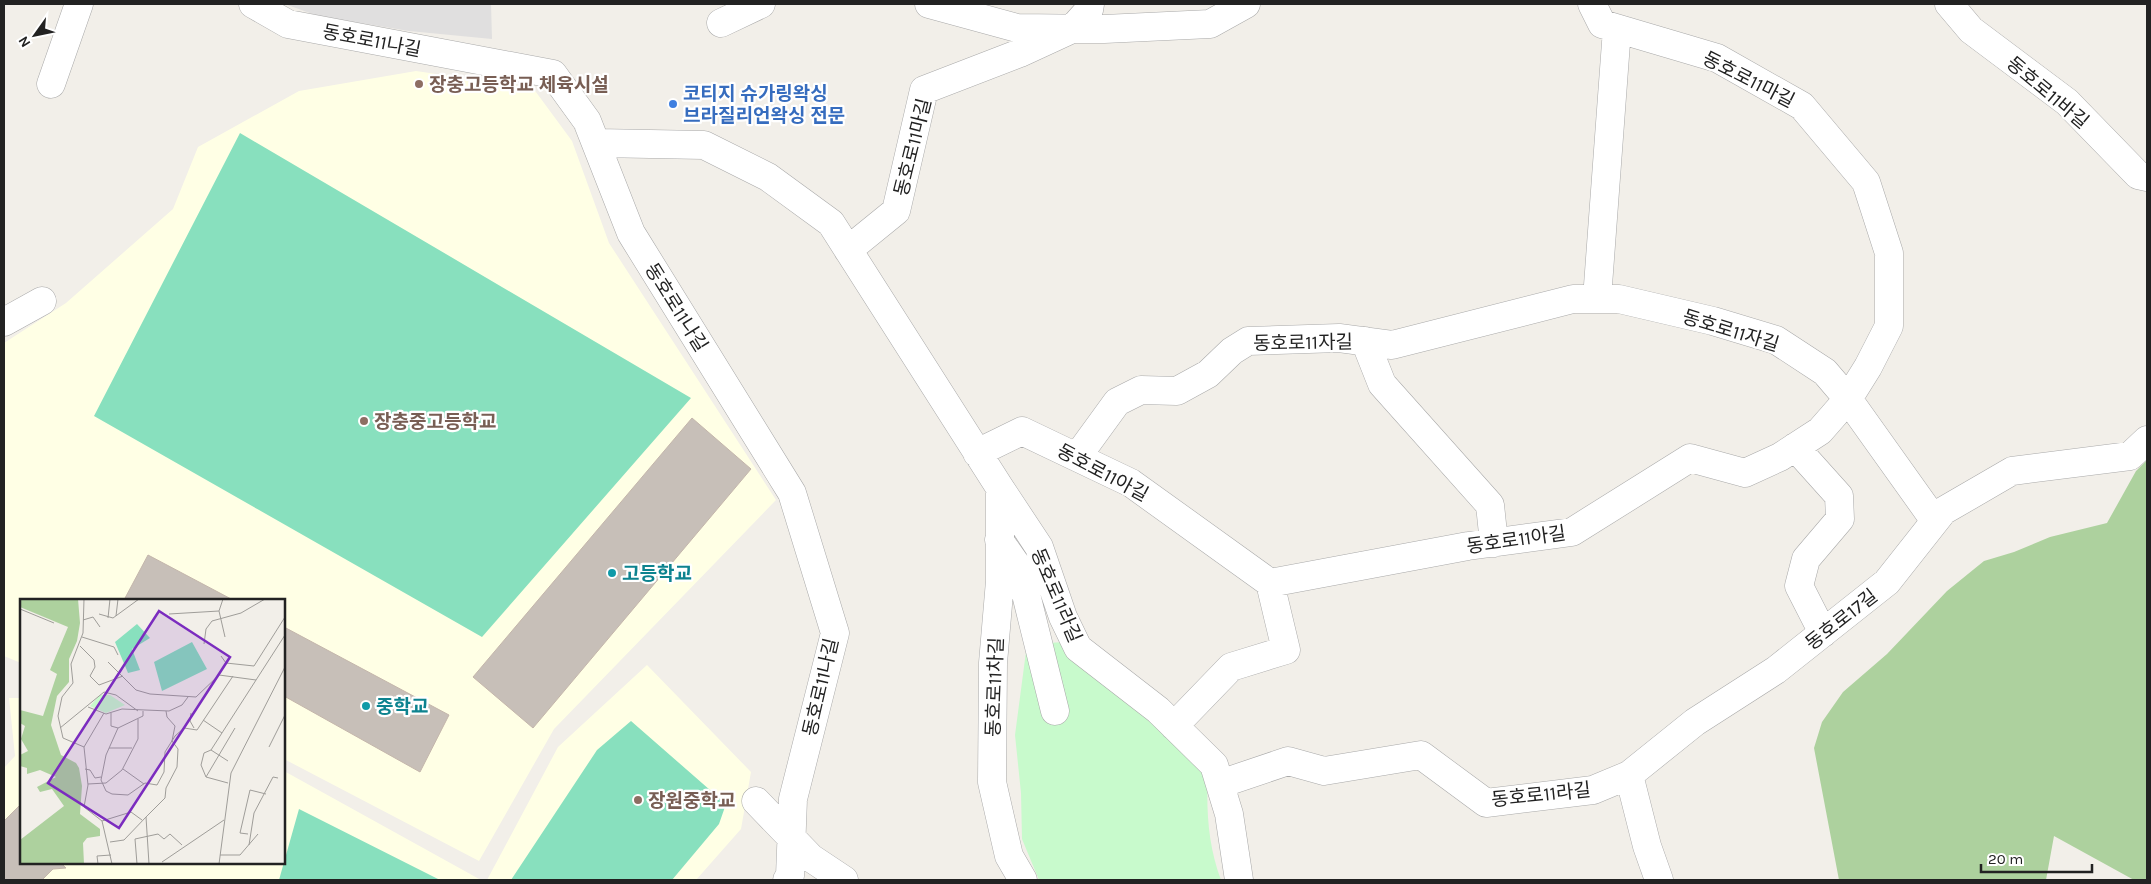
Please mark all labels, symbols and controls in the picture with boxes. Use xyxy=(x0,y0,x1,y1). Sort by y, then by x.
north arrow xyxy=(10,10,60,60)
street label: 동호로11나길 xyxy=(321,21,423,61)
text: N xyxy=(15,33,34,51)
street label: 동호로11마길 xyxy=(1699,47,1798,112)
street label: 동호로11바길 xyxy=(2002,52,2093,133)
place label: 장충고등학교 체육시설 xyxy=(429,74,609,96)
marker: 장충고등학교 체육시설 xyxy=(413,78,425,90)
place label: 코티지 슈가링왁싱 브라질리언왁싱 전문 xyxy=(683,83,845,127)
street label: 동호로11마길 xyxy=(890,96,936,198)
marker: 코티지 슈가링왁싱 브라질리언왁싱 전문 xyxy=(667,98,679,110)
street label: 동호로11나길 xyxy=(640,259,712,356)
street label: 동호로11자길 xyxy=(1680,306,1782,356)
street label: 동호로11자길 xyxy=(1253,331,1353,355)
place label: 장충중고등학교 xyxy=(374,411,496,433)
marker: 장충중고등학교 xyxy=(358,415,370,427)
street label: 동호로11아길 xyxy=(1053,440,1152,506)
street label: 동호로11아길 xyxy=(1465,522,1567,558)
street label: 동호로11라길 xyxy=(1026,545,1086,646)
place label: 고등학교 xyxy=(622,563,692,585)
marker: 고등학교 xyxy=(606,567,618,579)
street label: 동호로17길 xyxy=(1801,585,1882,655)
inset map xyxy=(20,599,285,864)
street label: 동호로11나길 xyxy=(799,636,843,738)
street label: 동호로11차길 xyxy=(982,637,1008,737)
place label: 중학교 xyxy=(376,696,428,718)
marker: 중학교 xyxy=(360,700,372,712)
street label: 동호로11라길 xyxy=(1490,779,1592,811)
place label: 장원중학교 xyxy=(648,790,735,812)
marker: 장원중학교 xyxy=(632,794,644,806)
scale bar xyxy=(1981,842,2092,874)
text: 20 m xyxy=(1988,850,2023,868)

